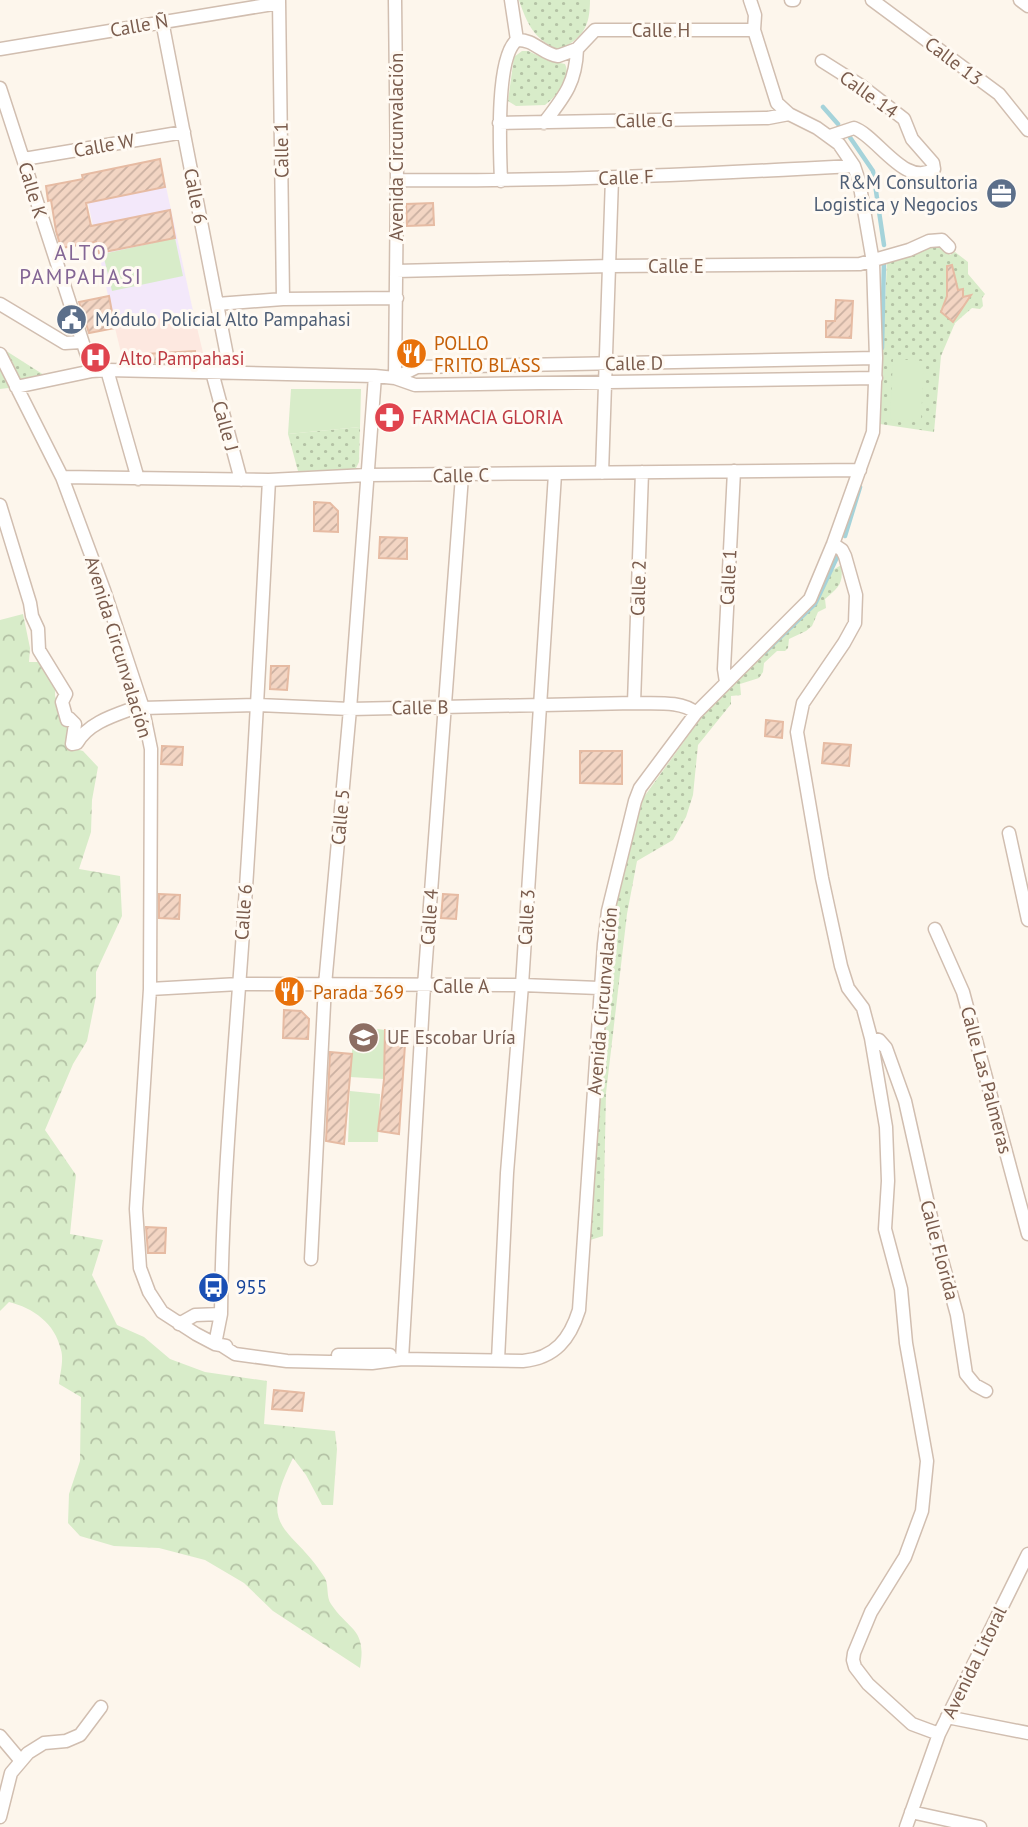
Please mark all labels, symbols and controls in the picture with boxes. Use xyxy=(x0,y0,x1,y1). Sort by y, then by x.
street label: Calle Ñ xyxy=(108,8,170,42)
street label: Calle H xyxy=(632,18,690,42)
street label: Calle 13 xyxy=(920,31,988,91)
street label: Avenida Circunvalación xyxy=(384,53,408,241)
street label: Calle 14 xyxy=(835,65,903,123)
street label: Calle G xyxy=(615,108,673,132)
street label: Calle 1 xyxy=(269,122,293,178)
street label: Calle W xyxy=(72,128,136,162)
street label: Calle K xyxy=(13,159,53,221)
street label: Calle F xyxy=(598,164,654,190)
street label: Calle 6 xyxy=(179,166,213,226)
place label: R&M Consultoria Logistica y Negocios xyxy=(814,170,978,216)
office icon: R&M Consultoria Logistica y Negocios xyxy=(984,176,1018,210)
district label: ALTO PAMPAHASI xyxy=(19,239,143,290)
street label: Calle E xyxy=(648,254,704,278)
public building icon: Módulo Policial Alto Pampahasi xyxy=(55,302,89,336)
place label: Módulo Policial Alto Pampahasi xyxy=(95,307,351,331)
place label: POLLO FRITO BLASS xyxy=(434,331,541,377)
restaurant icon: POLLO FRITO BLASS xyxy=(394,337,428,371)
hospital icon: Alto Pampahasi xyxy=(79,341,113,375)
place label: Alto Pampahasi xyxy=(119,346,245,370)
street label: Calle D xyxy=(605,350,663,376)
street label: Calle J xyxy=(208,398,244,454)
pharmacy icon: FARMACIA GLORIA xyxy=(372,400,406,434)
place label: FARMACIA GLORIA xyxy=(412,405,563,429)
street label: Calle C xyxy=(432,463,490,487)
street label: Calle 1 xyxy=(715,548,741,606)
street label: Avenida Circunvalación xyxy=(80,553,158,741)
street label: Calle 2 xyxy=(625,560,651,616)
street label: Calle B xyxy=(391,695,449,719)
street label: Calle 5 xyxy=(326,788,354,846)
street label: Calle 6 xyxy=(229,883,257,941)
street label: Calle 4 xyxy=(415,888,443,946)
street label: Calle 3 xyxy=(513,888,539,946)
street label: Avenida Circunvalación xyxy=(582,906,622,1096)
street label: Calle A xyxy=(433,974,489,998)
restaurant icon: Parada 369 xyxy=(273,975,307,1009)
place label: Parada 369 xyxy=(313,980,404,1004)
street label: Calle Las Palmeras xyxy=(956,1004,1018,1156)
school or university icon: UE Escobar Uría xyxy=(347,1020,381,1054)
place label: UE Escobar Uría xyxy=(387,1025,516,1049)
street label: Calle Florida xyxy=(915,1197,965,1303)
bus stop icon: 955 xyxy=(196,1270,230,1304)
place label: 955 xyxy=(236,1275,267,1299)
street label: Avenida Litoral xyxy=(936,1602,1012,1722)

